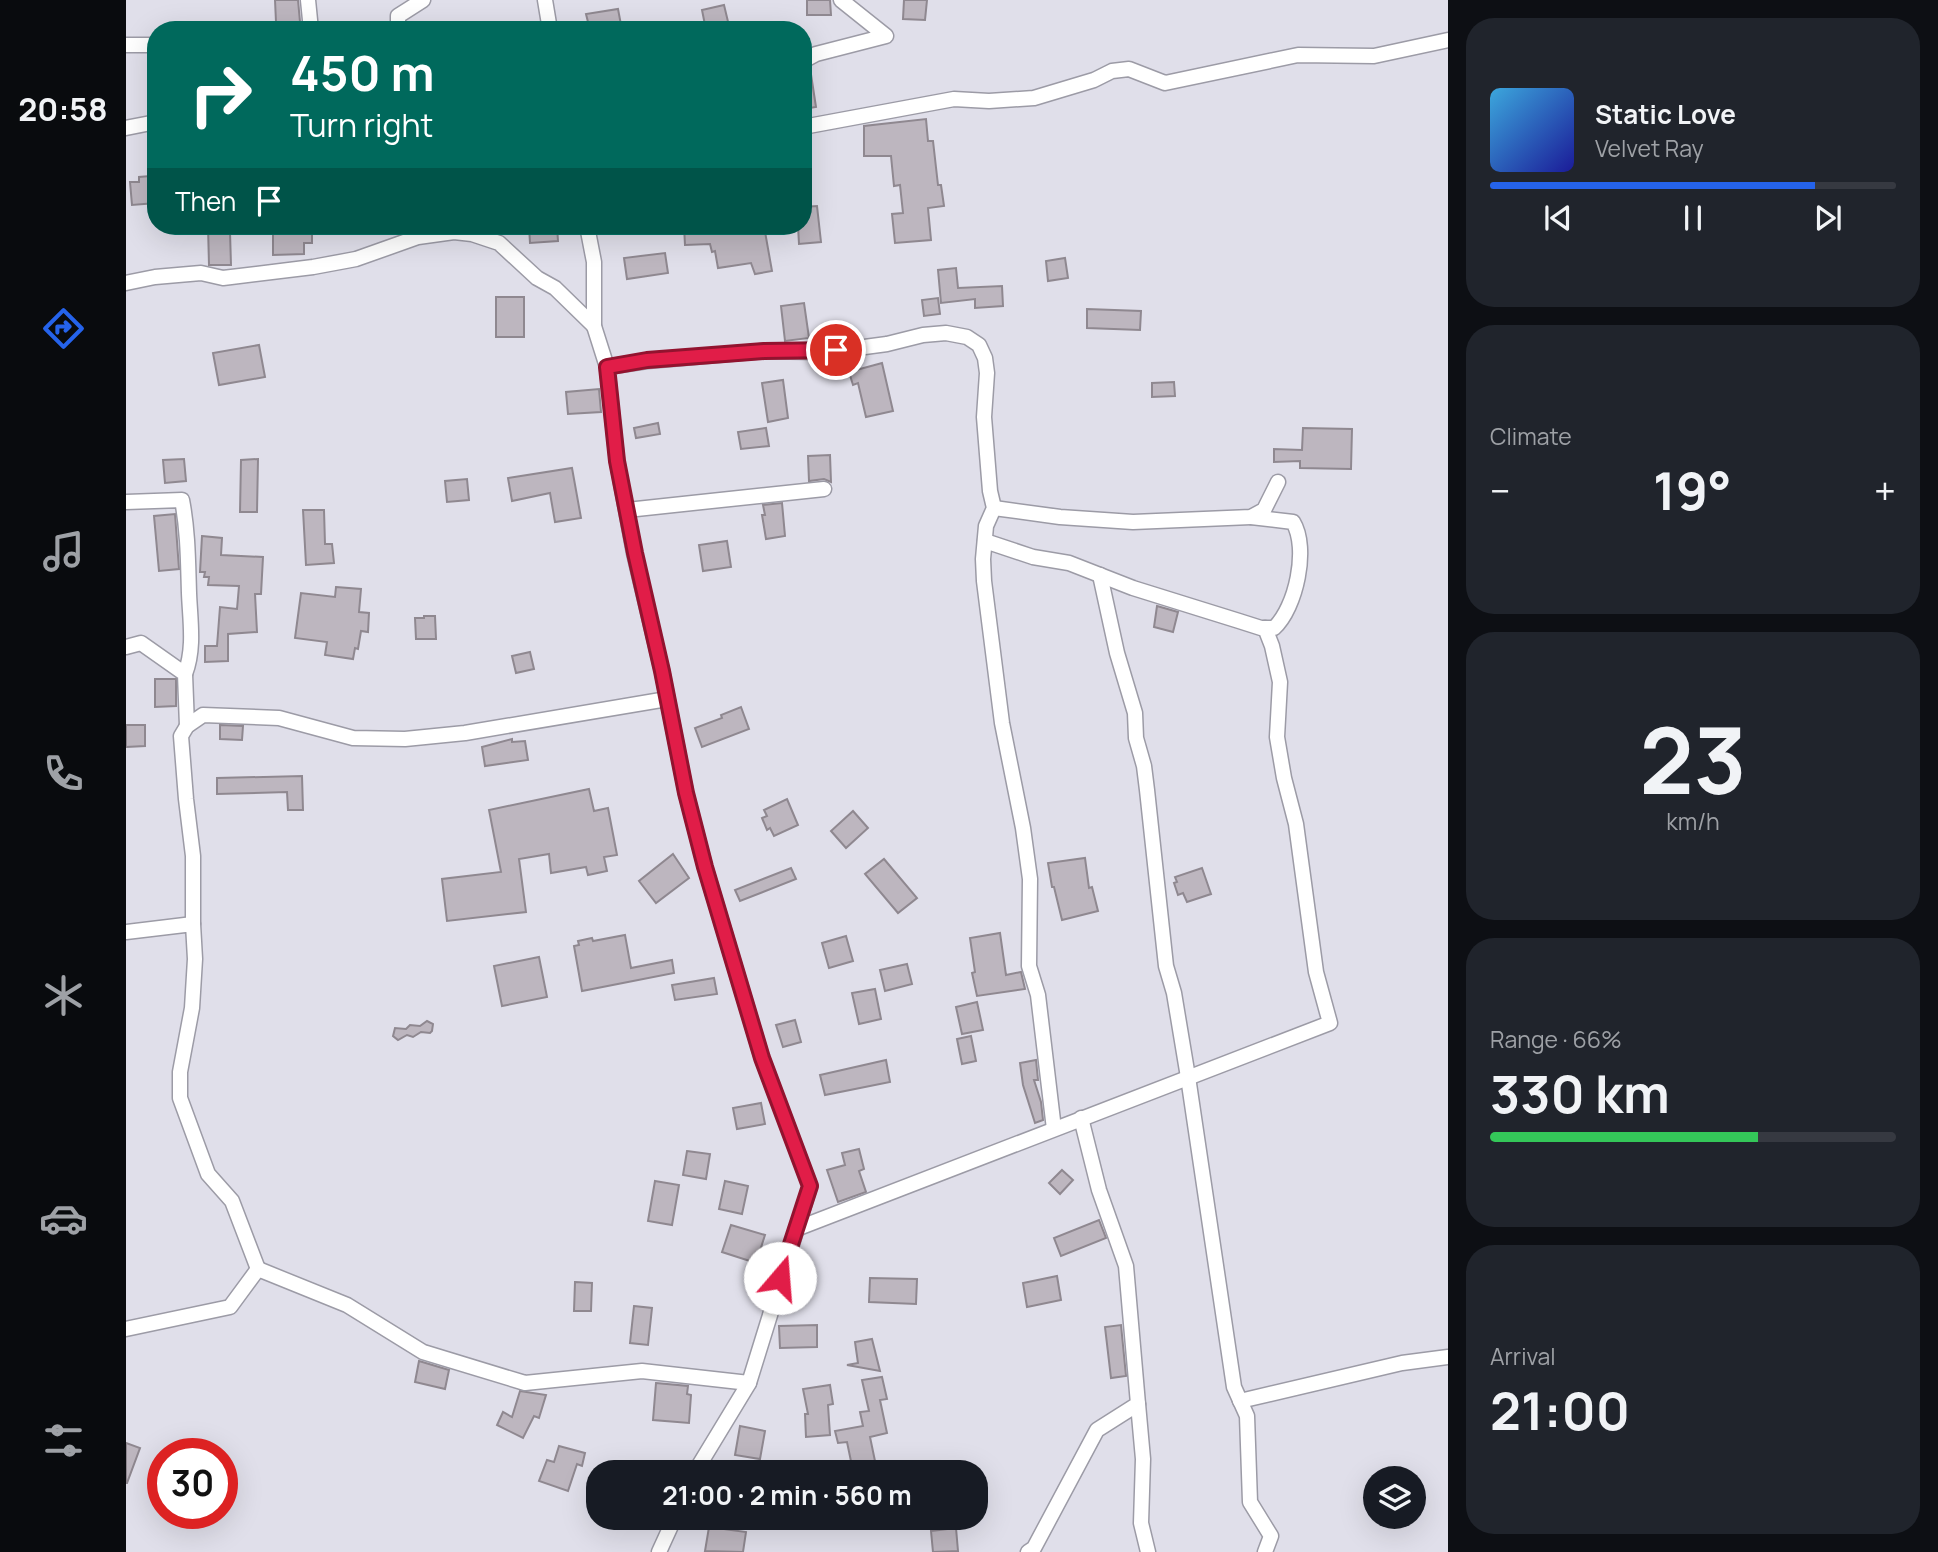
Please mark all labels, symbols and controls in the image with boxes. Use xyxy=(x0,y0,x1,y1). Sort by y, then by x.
text: 450 m xyxy=(290,39,435,106)
icon: right xyxy=(175,49,266,140)
text: 20:58 xyxy=(18,87,108,131)
text: Static Love xyxy=(1595,96,1736,132)
text: Turn right xyxy=(290,103,433,147)
text: Velvet Ray xyxy=(1595,132,1704,164)
icon: arrive xyxy=(250,182,288,220)
text: Then xyxy=(175,183,236,219)
icon: previous xyxy=(1539,199,1577,237)
icon: pause xyxy=(1674,199,1712,237)
icon: next xyxy=(1809,199,1847,237)
icon: directions xyxy=(39,304,88,353)
pin xyxy=(806,320,866,380)
icon: arrive xyxy=(817,331,855,369)
text: Climate xyxy=(1490,420,1572,452)
text: 19° xyxy=(1653,455,1732,526)
text: − xyxy=(1490,464,1511,516)
text: + xyxy=(1874,464,1896,516)
icon: music xyxy=(39,527,88,576)
text: 23 xyxy=(1639,697,1747,821)
icon: phone xyxy=(39,749,88,798)
text: km/h xyxy=(1666,805,1720,837)
icon: climate xyxy=(39,971,88,1020)
text: Range · 66% xyxy=(1490,1023,1622,1055)
text: 330 km xyxy=(1490,1058,1670,1129)
icon: car xyxy=(39,1194,88,1243)
position arrow xyxy=(743,1241,817,1315)
text: Arrival xyxy=(1490,1340,1556,1372)
text: 21:00 xyxy=(1490,1375,1630,1446)
icon: filters xyxy=(39,1416,88,1465)
speed limit sign: 30 xyxy=(147,1438,238,1529)
map controls xyxy=(1363,1466,1426,1529)
button: layers xyxy=(1363,1466,1426,1529)
text: 21:00 · 2 min · 560 m xyxy=(662,1477,912,1513)

